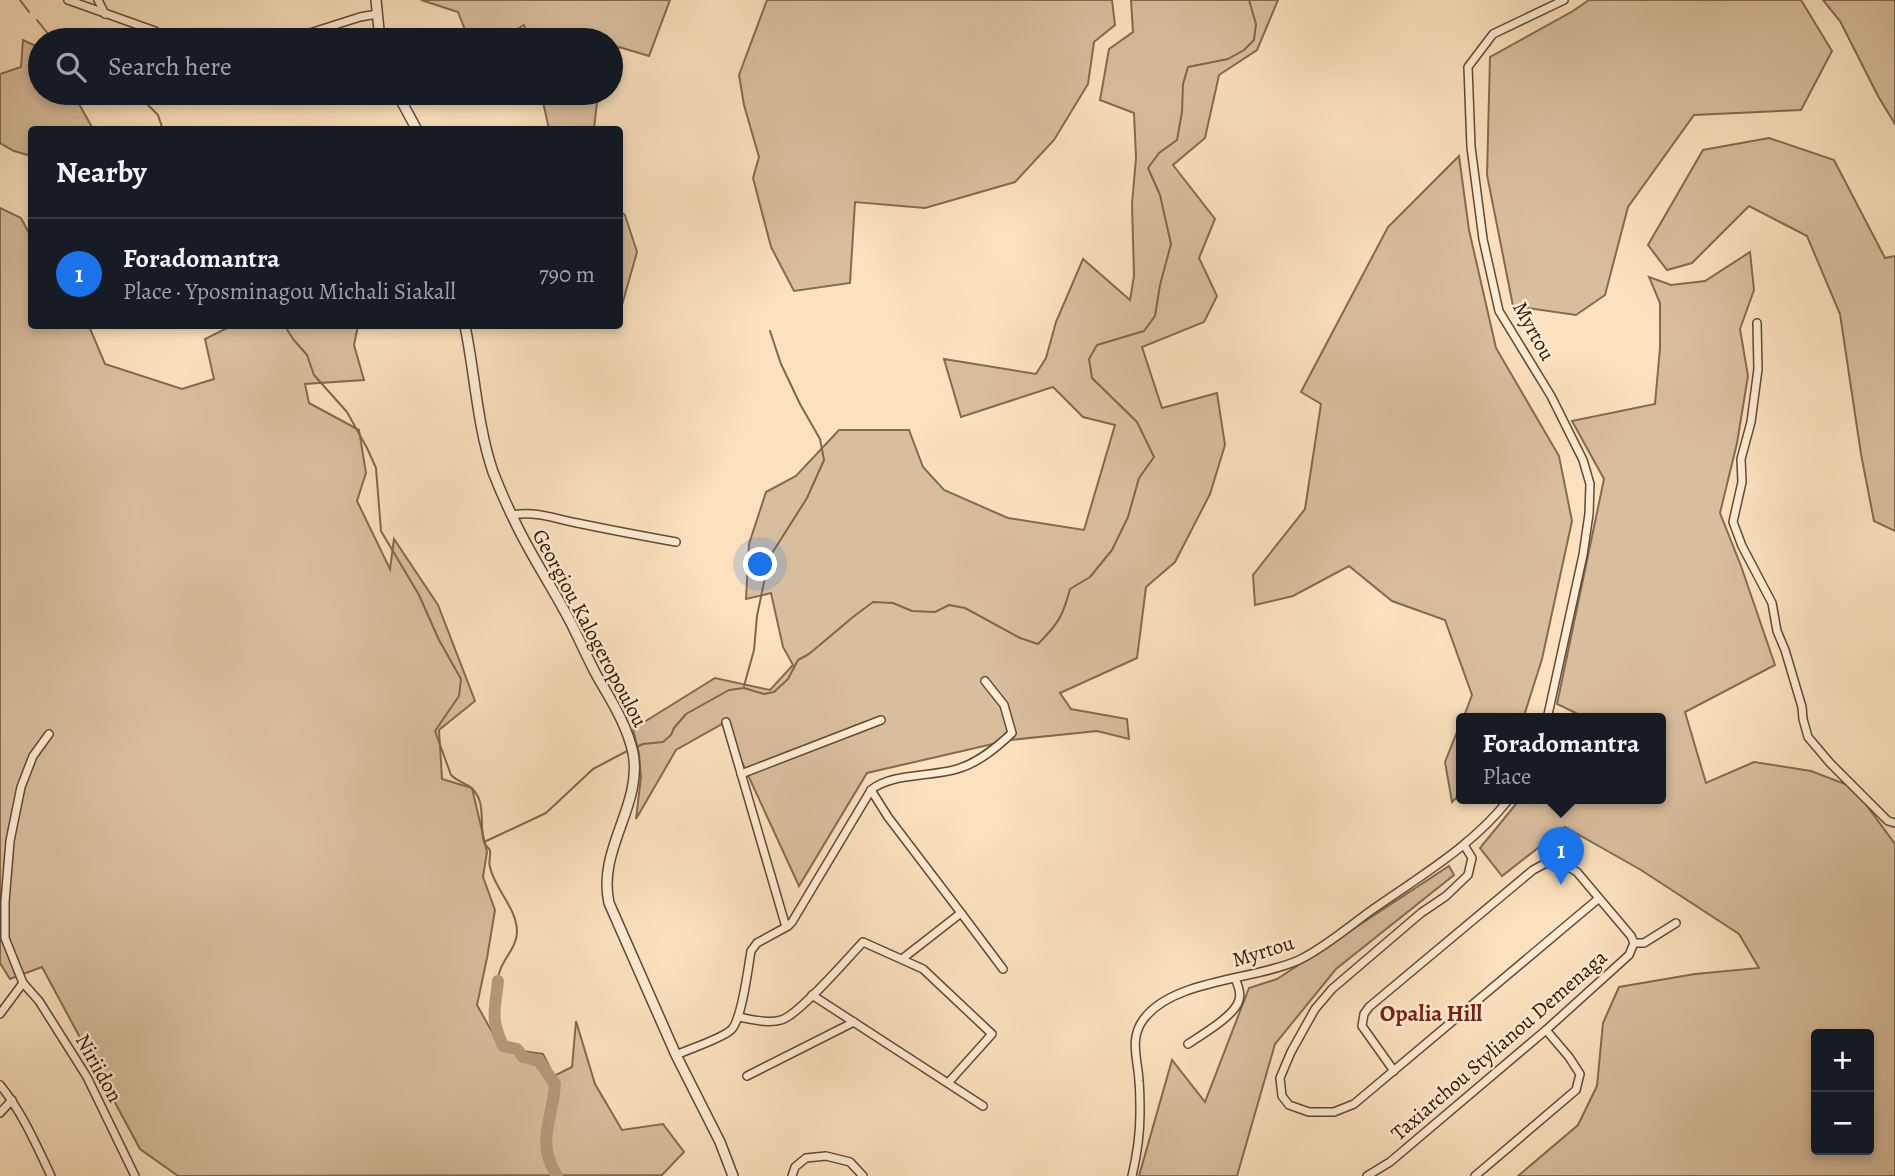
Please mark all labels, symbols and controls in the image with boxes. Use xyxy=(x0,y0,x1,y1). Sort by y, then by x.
search box xyxy=(28,28,623,105)
icon: search xyxy=(52,48,90,86)
text: Search here xyxy=(108,49,232,84)
text: Nearby xyxy=(56,152,147,192)
text: Foradomantra xyxy=(123,241,280,276)
text: 1 xyxy=(75,259,83,290)
text: 790 m xyxy=(539,259,595,290)
text: Place · Yposminagou Michali Siakall xyxy=(123,276,456,307)
street label: Myrtou xyxy=(1506,296,1562,366)
street label: Georgiou Kalogeropoulou xyxy=(526,524,654,732)
your location xyxy=(743,547,777,581)
popup xyxy=(1456,713,1666,804)
text: Foradomantra xyxy=(1483,726,1639,761)
text: Place xyxy=(1483,761,1531,792)
pin: 1 xyxy=(1538,827,1584,885)
street label: Myrtou xyxy=(1229,928,1298,974)
street label: Taxiarchou Stylianou Demenaga xyxy=(1385,943,1613,1147)
district label: Opalia Hill xyxy=(1380,998,1482,1029)
street label: Niriidon xyxy=(69,1029,129,1107)
map controls xyxy=(1811,1029,1874,1155)
button: + xyxy=(1811,1029,1874,1092)
button: − xyxy=(1811,1092,1874,1155)

